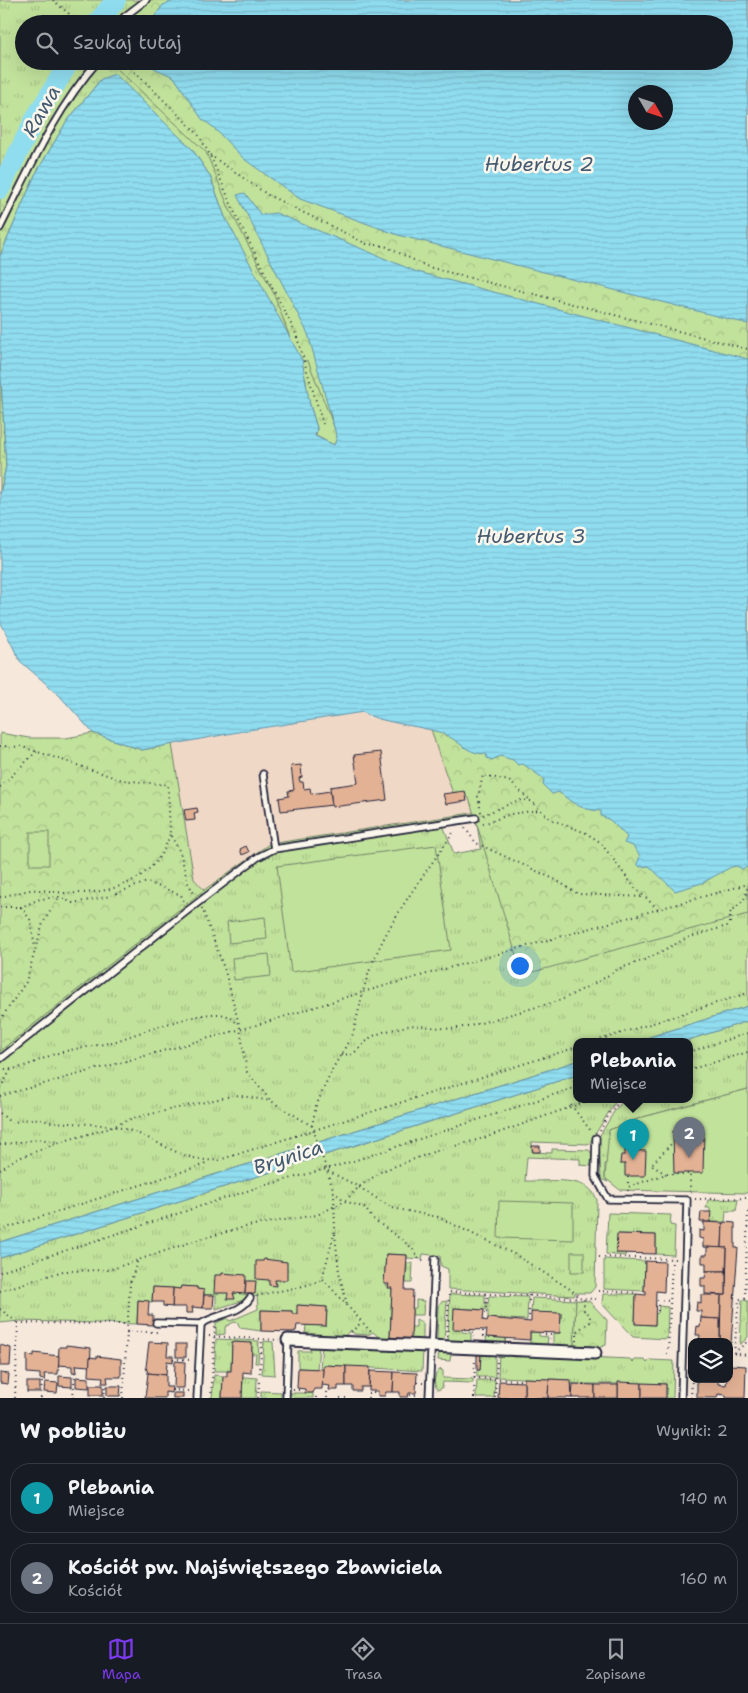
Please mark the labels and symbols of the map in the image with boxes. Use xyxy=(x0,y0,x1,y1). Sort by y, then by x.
water label: Rawa xyxy=(16,81,66,141)
north arrow xyxy=(628,85,673,130)
water label: Hubertus 2 xyxy=(485,151,593,177)
water label: Hubertus 3 xyxy=(477,523,585,549)
your location xyxy=(507,953,533,979)
pin: 2 xyxy=(673,1117,705,1158)
pin: 1 xyxy=(617,1119,649,1160)
water label: Brynica xyxy=(250,1134,326,1180)

